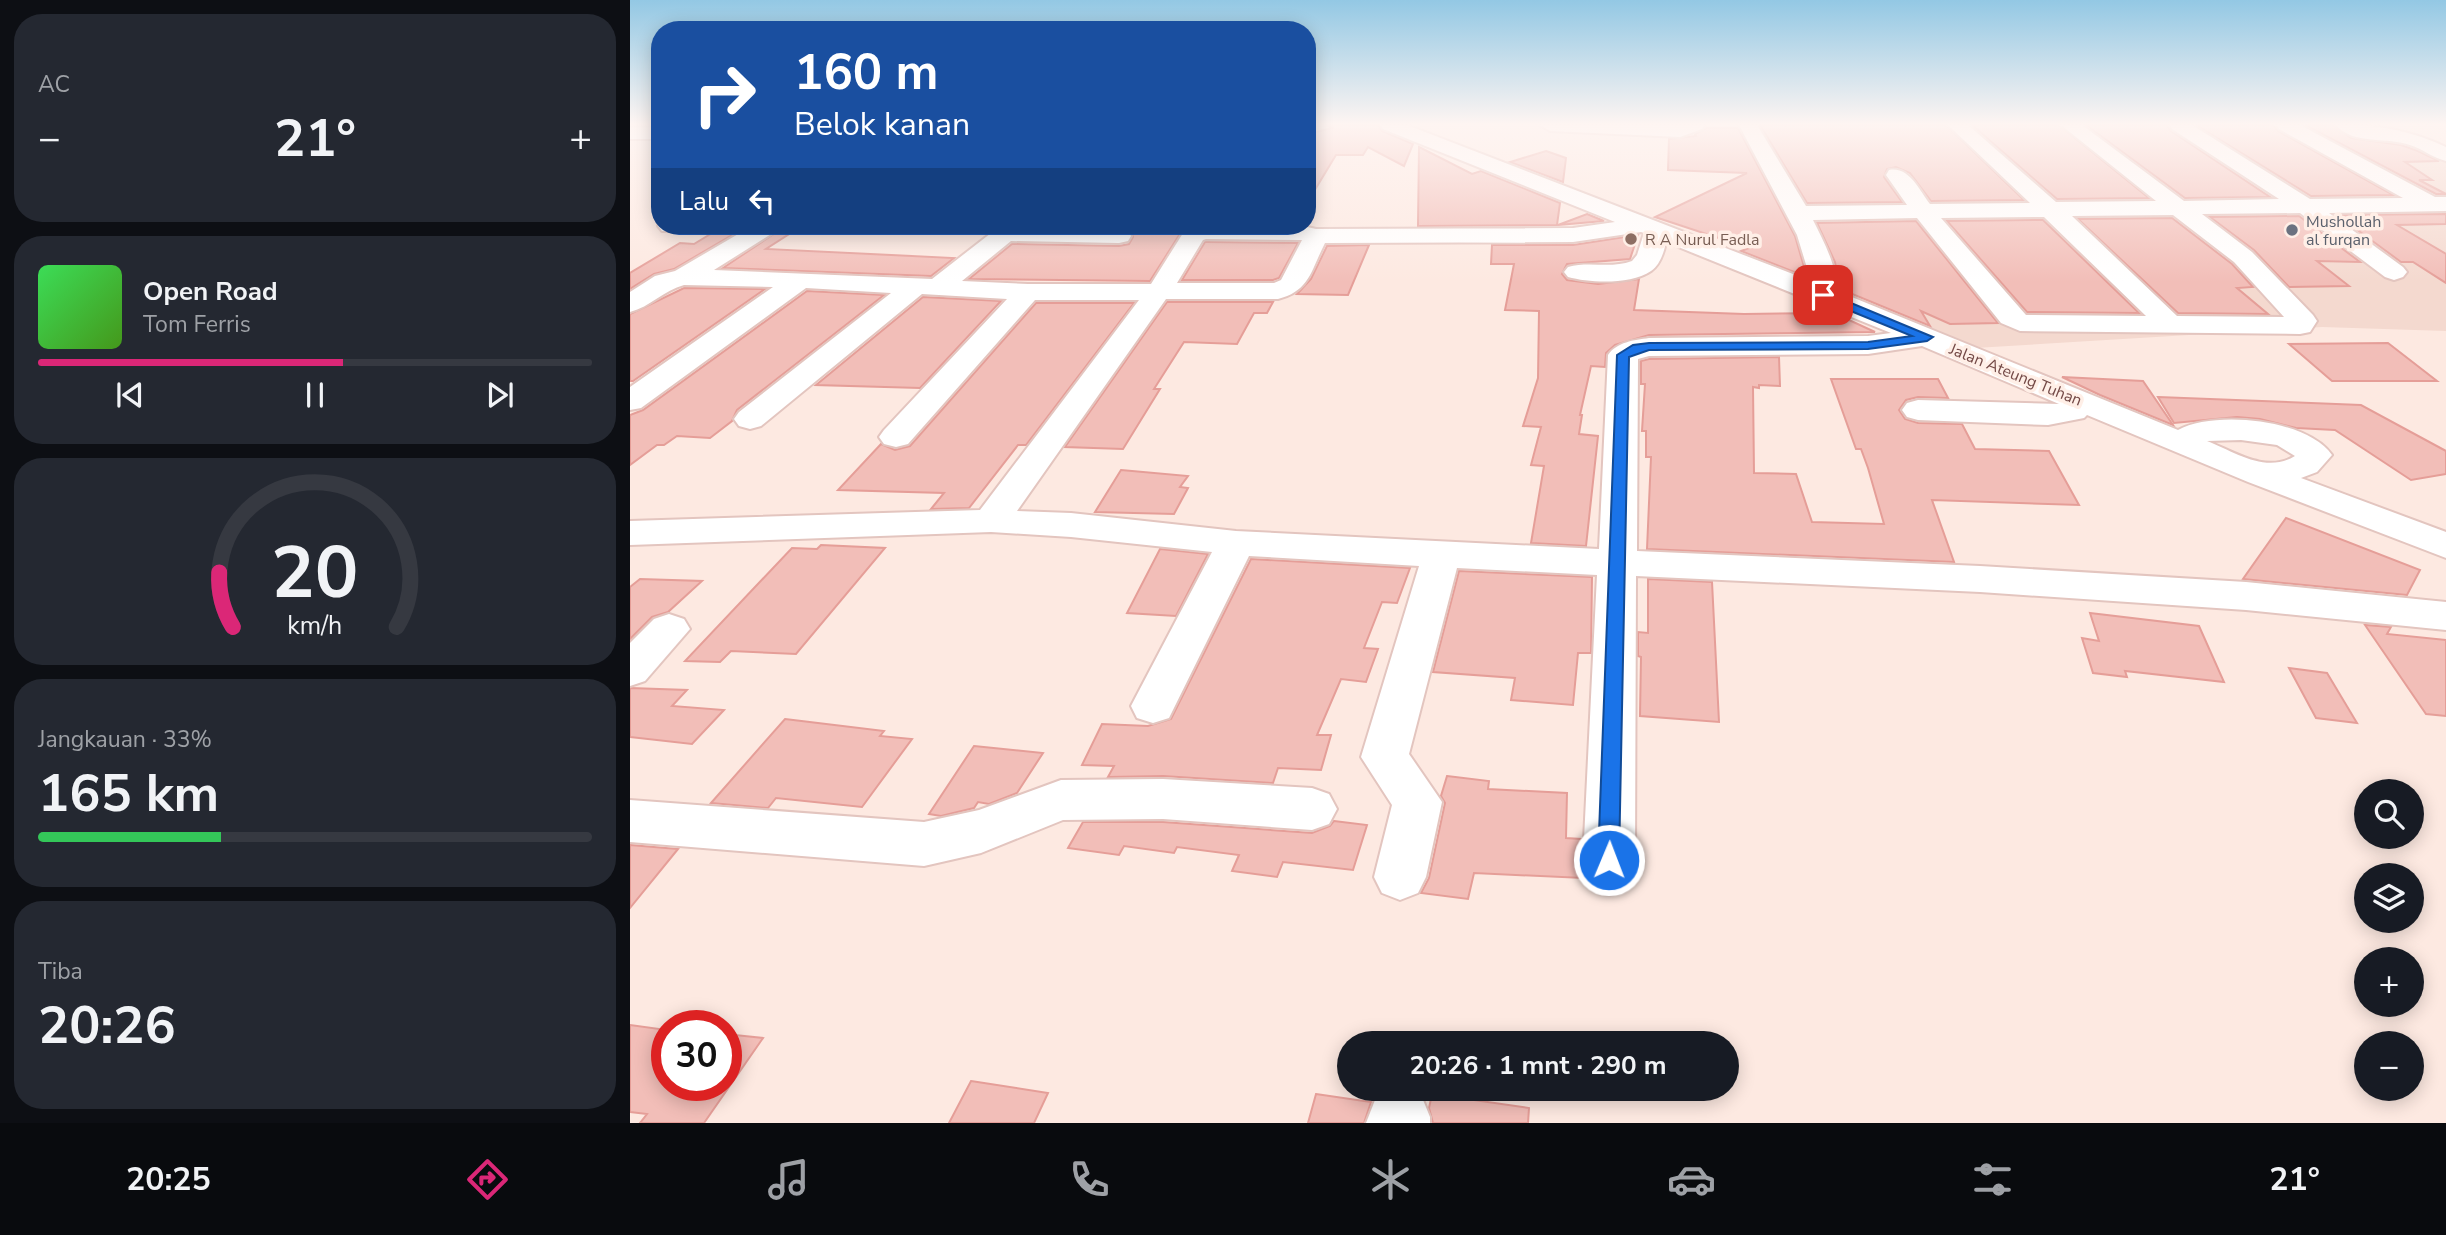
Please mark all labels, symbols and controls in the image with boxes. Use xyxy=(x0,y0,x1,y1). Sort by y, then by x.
text: 160 m xyxy=(794,39,938,106)
icon: right xyxy=(679,49,770,140)
text: AC xyxy=(38,69,70,100)
text: 21° xyxy=(274,103,356,174)
text: Belok kanan xyxy=(794,103,970,146)
text: − xyxy=(38,113,61,164)
text: + xyxy=(569,113,592,164)
icon: left xyxy=(743,182,781,220)
text: Lalu xyxy=(679,184,729,219)
place label: Mushollah al furqan xyxy=(2306,211,2381,251)
marker: Mushollah al furqan xyxy=(2284,222,2300,238)
place label: R A Nurul Fadla xyxy=(1645,229,1759,251)
marker: R A Nurul Fadla xyxy=(1623,231,1639,247)
pin xyxy=(1793,265,1853,325)
text: Open Road xyxy=(143,274,278,309)
icon: arrive xyxy=(1804,276,1842,314)
text: Tom Ferris xyxy=(143,309,251,340)
street label: Jalan Ateung Tuhan xyxy=(1945,338,2085,412)
icon: previous xyxy=(111,376,149,414)
icon: pause xyxy=(296,376,334,414)
icon: next xyxy=(481,376,519,414)
text: 20 xyxy=(271,524,359,624)
text: km/h xyxy=(287,609,343,643)
text: Jangkauan · 33% xyxy=(38,724,212,755)
text: 165 km xyxy=(38,758,219,829)
map controls xyxy=(2354,779,2424,1101)
button: search xyxy=(2354,779,2424,849)
position arrow xyxy=(1572,823,1646,897)
button: layers xyxy=(2354,863,2424,933)
button: + xyxy=(2354,947,2424,1017)
text: Tiba xyxy=(38,956,83,987)
text: 20:26 xyxy=(38,990,176,1061)
speed limit sign: 30 xyxy=(651,1010,742,1101)
button: − xyxy=(2354,1031,2424,1101)
text: 20:26 · 1 mnt · 290 m xyxy=(1409,1048,1667,1083)
icon: directions xyxy=(463,1155,512,1204)
icon: music xyxy=(764,1155,813,1204)
icon: phone xyxy=(1065,1155,1114,1204)
icon: climate xyxy=(1366,1155,1415,1204)
icon: car xyxy=(1667,1155,1716,1204)
icon: filters xyxy=(1968,1155,2017,1204)
text: 20:25 xyxy=(126,1158,211,1201)
text: 21° xyxy=(2269,1158,2320,1201)

